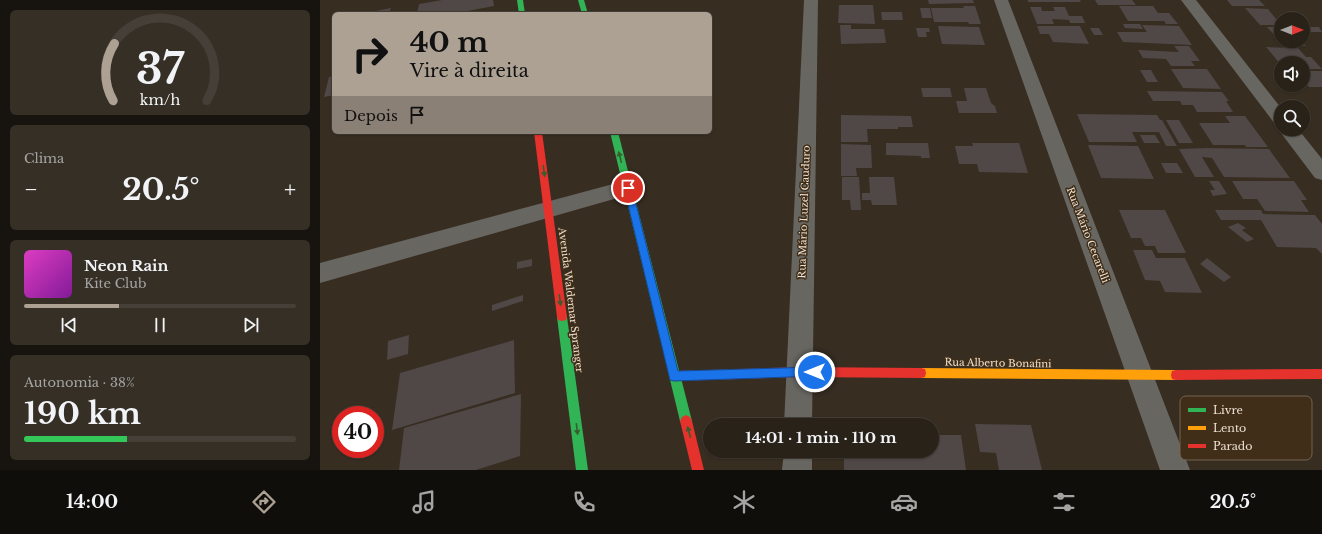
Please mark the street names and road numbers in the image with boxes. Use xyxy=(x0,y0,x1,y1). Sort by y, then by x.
street label: Rua Mário Luzel Cauduro xyxy=(795,145,813,279)
street label: Rua Mário Cecarelli xyxy=(1064,185,1113,285)
street label: Avenida Waldemar Spranger xyxy=(556,226,586,374)
street label: Rua Alberto Bonafini xyxy=(944,356,1052,370)

